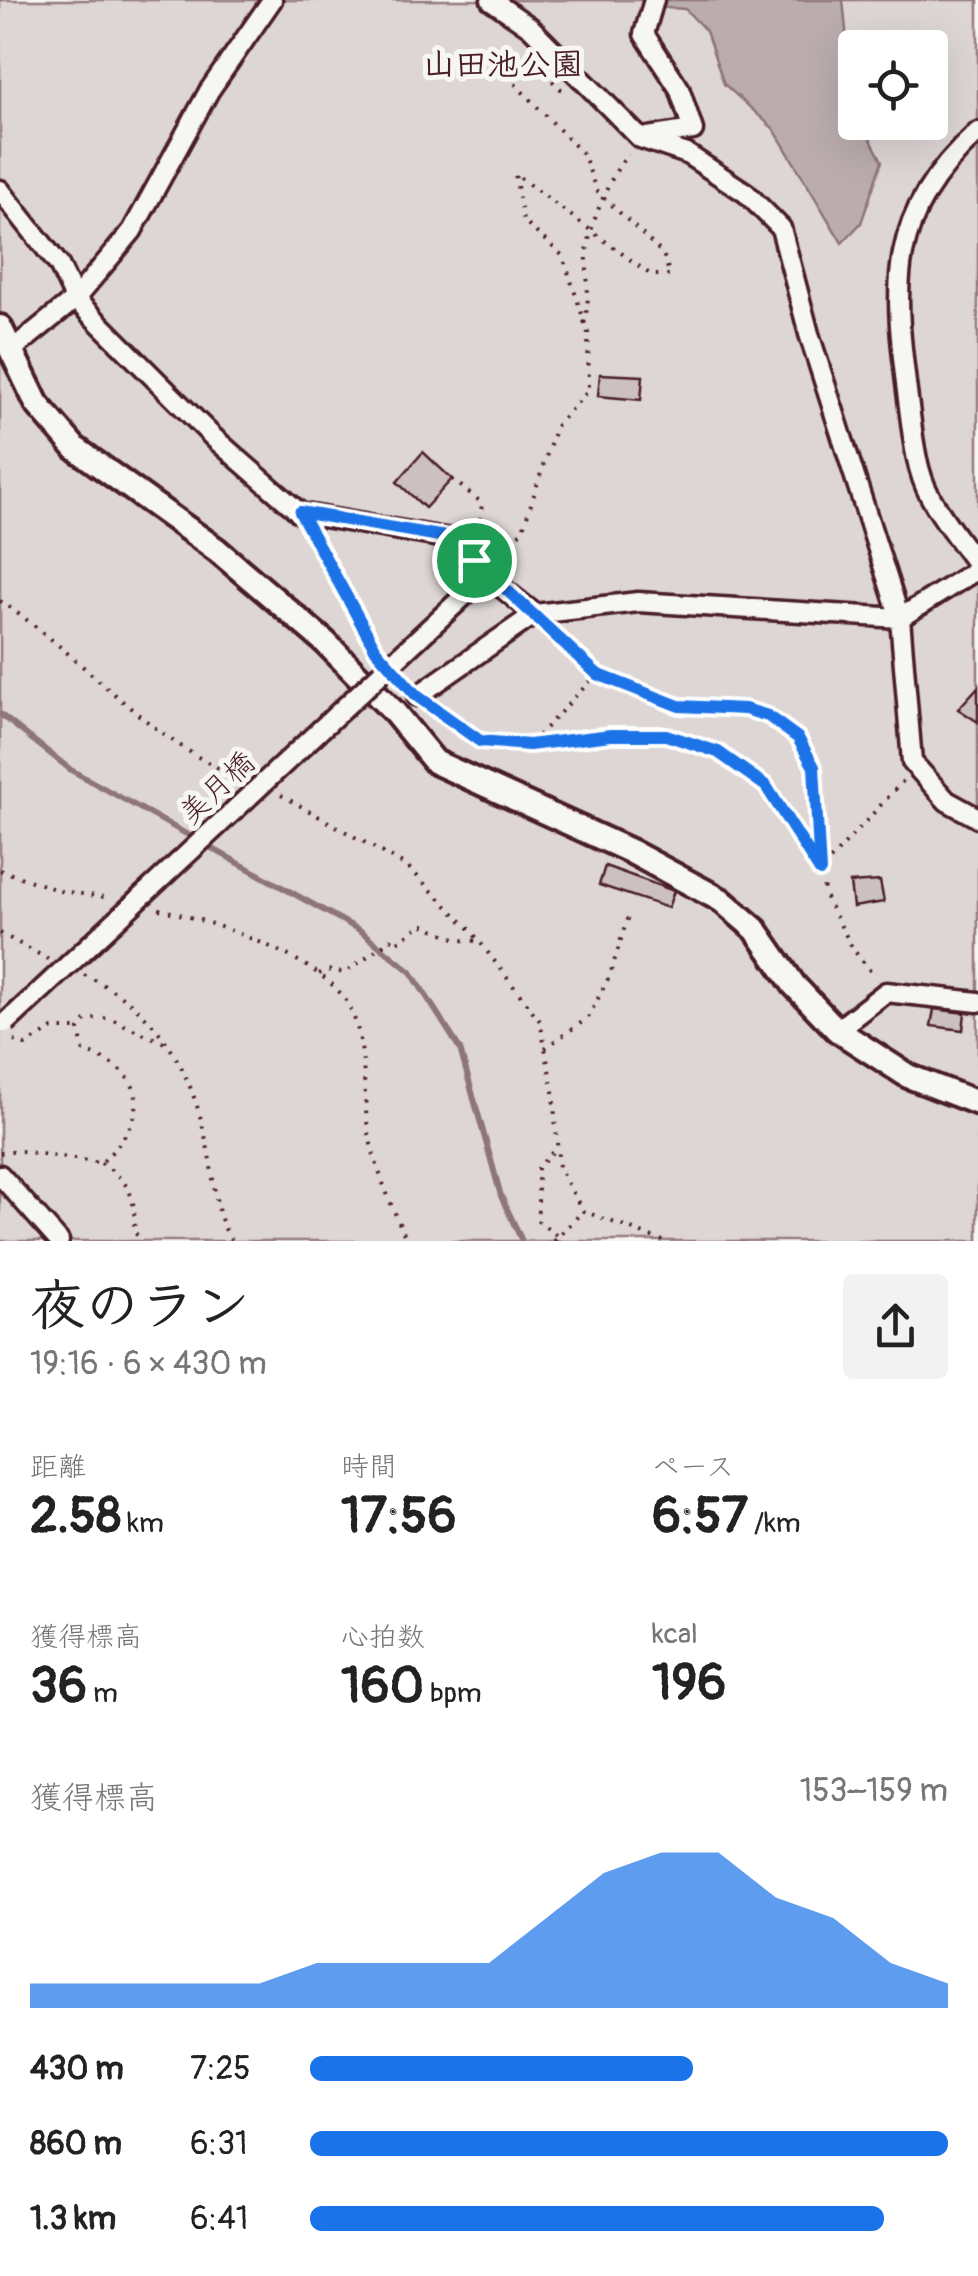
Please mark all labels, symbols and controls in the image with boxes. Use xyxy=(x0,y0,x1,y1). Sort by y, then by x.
map controls xyxy=(838,30,948,140)
button: locate xyxy=(838,30,948,140)
district label: 山田池公園 xyxy=(423,45,583,85)
pin xyxy=(432,518,517,603)
icon: arrive xyxy=(447,533,502,588)
street label: 美月橋 xyxy=(171,744,263,832)
text: 夜のラン xyxy=(30,1272,250,1341)
button: share xyxy=(843,1274,948,1379)
text: 19:16 · 6 × 430 m xyxy=(30,1344,267,1384)
text: 距離 xyxy=(30,1450,86,1485)
text: 時間 xyxy=(341,1450,397,1485)
text: ペース xyxy=(652,1450,734,1485)
text: 2.58 xyxy=(30,1485,121,1548)
text: 17:56 xyxy=(341,1485,457,1548)
text: 6:57 xyxy=(652,1485,748,1548)
text: km xyxy=(121,1506,164,1541)
text: /km xyxy=(748,1506,801,1541)
text: kcal xyxy=(652,1617,698,1652)
text: 獲得標高 xyxy=(30,1620,142,1655)
text: 心拍数 xyxy=(341,1620,425,1655)
text: 196 xyxy=(652,1652,726,1715)
text: 36 xyxy=(30,1655,87,1718)
text: 160 xyxy=(341,1655,424,1718)
text: m xyxy=(87,1676,118,1711)
text: bpm xyxy=(424,1676,482,1711)
text: 153–159 m xyxy=(800,1771,948,1811)
text: 獲得標高 xyxy=(30,1778,158,1818)
text: 430 m xyxy=(30,2049,124,2089)
text: 7:25 xyxy=(190,2049,251,2089)
text: 860 m xyxy=(30,2124,122,2164)
text: 6:31 xyxy=(190,2124,248,2164)
text: 1.3 km xyxy=(30,2199,116,2239)
text: 6:41 xyxy=(190,2199,248,2239)

